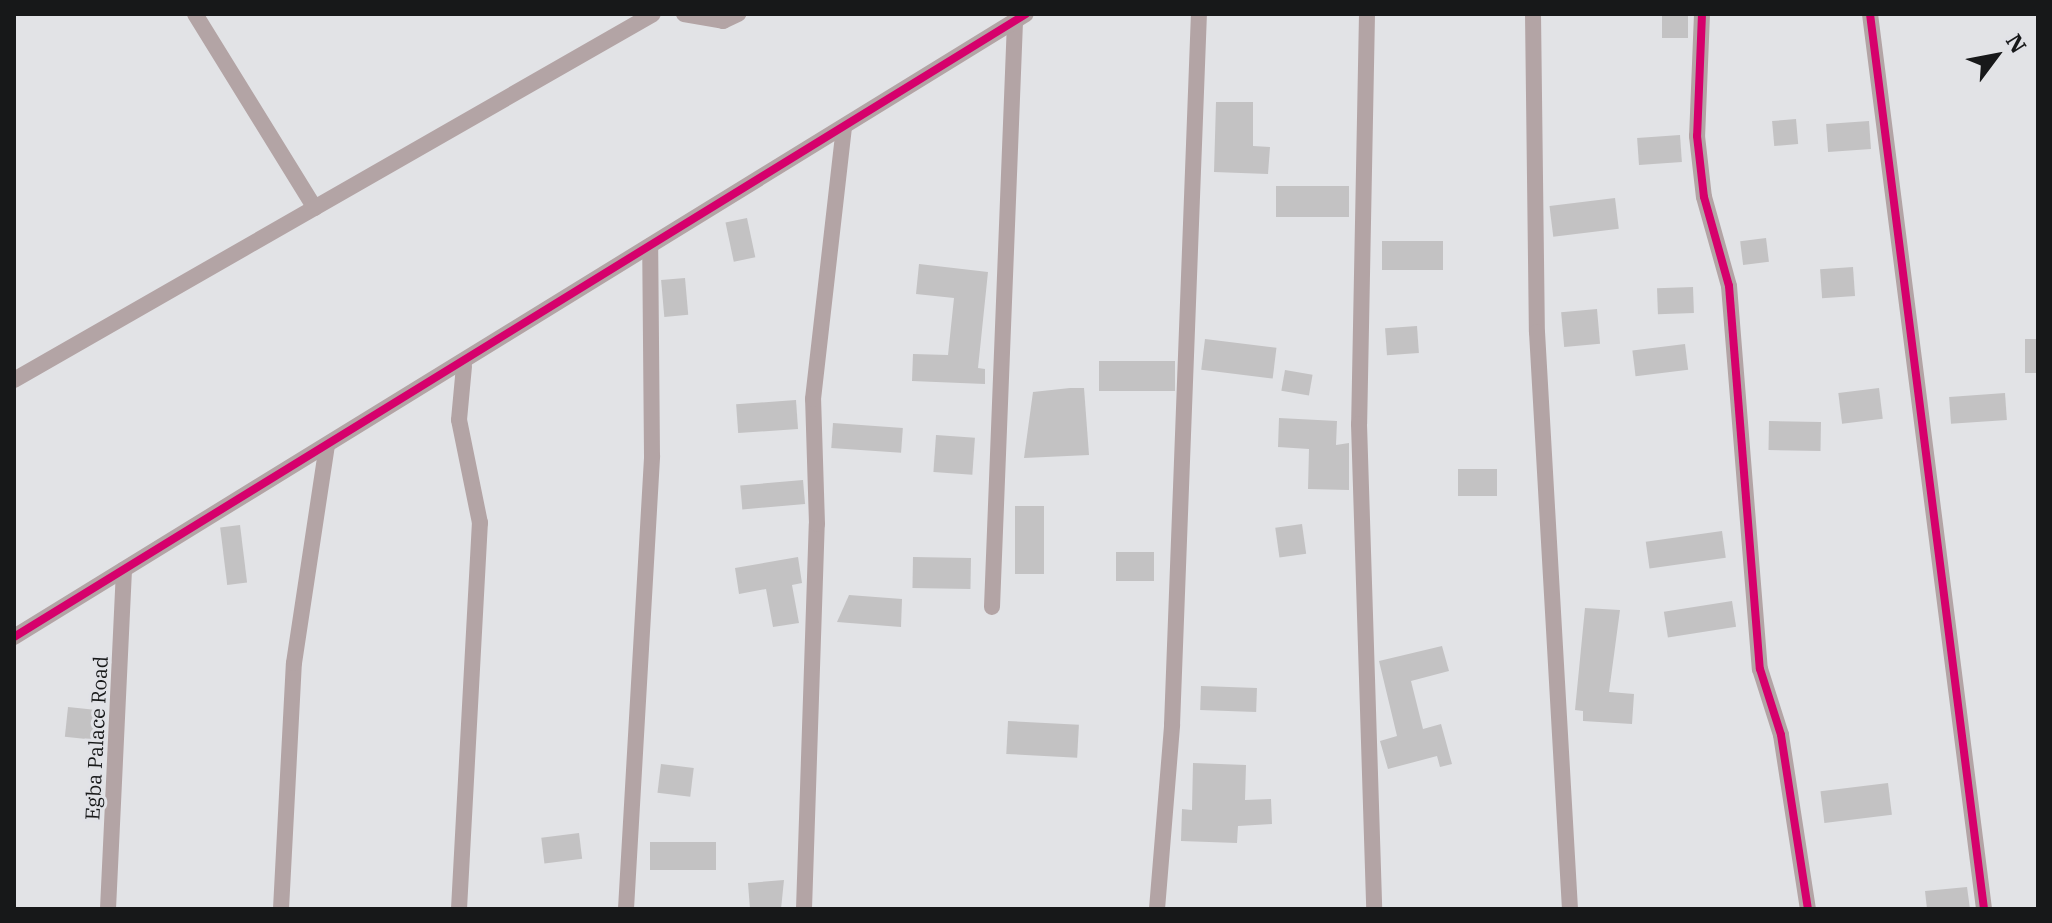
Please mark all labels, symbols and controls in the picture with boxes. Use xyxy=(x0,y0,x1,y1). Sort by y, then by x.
north arrow xyxy=(1956,16,2036,96)
text: N xyxy=(2000,28,2034,58)
street label: Egba Palace Road xyxy=(80,655,112,821)

